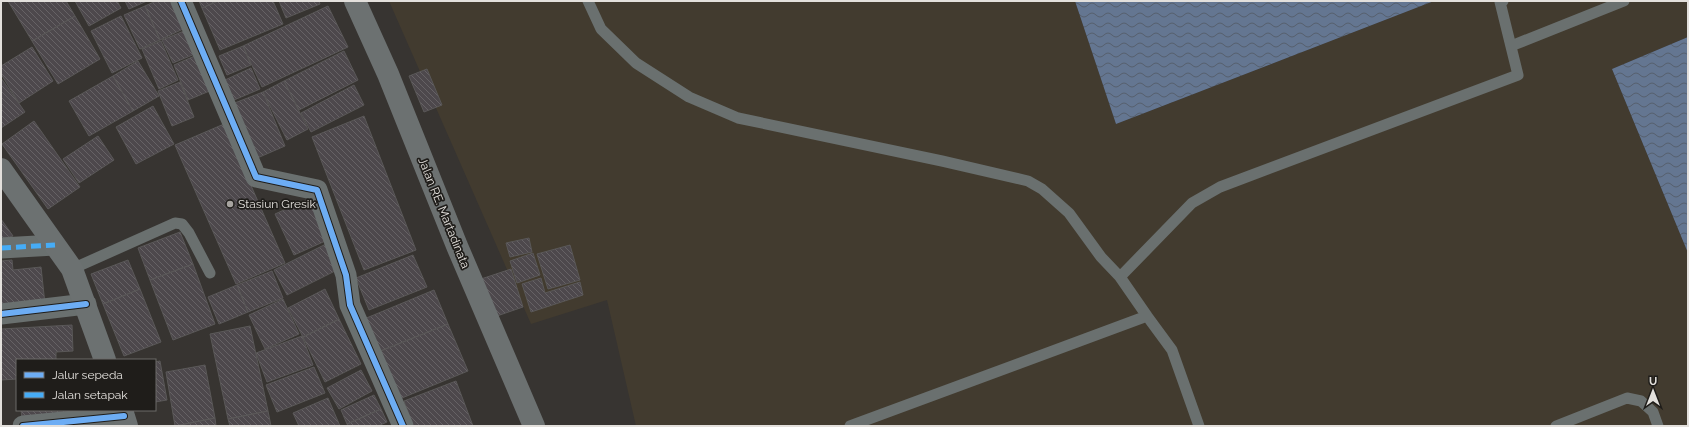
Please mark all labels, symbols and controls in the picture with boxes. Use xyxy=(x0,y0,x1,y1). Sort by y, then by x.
street label: Jalan RE. Martadinata xyxy=(415,155,473,271)
place label: Stasiun Gresik xyxy=(238,197,316,211)
marker: Stasiun Gresik xyxy=(225,199,235,209)
legend xyxy=(16,359,156,411)
text: Jalur sepeda xyxy=(52,368,123,382)
north arrow xyxy=(1633,371,1673,411)
text: U xyxy=(1649,375,1657,388)
text: Jalan setapak xyxy=(52,388,128,402)

